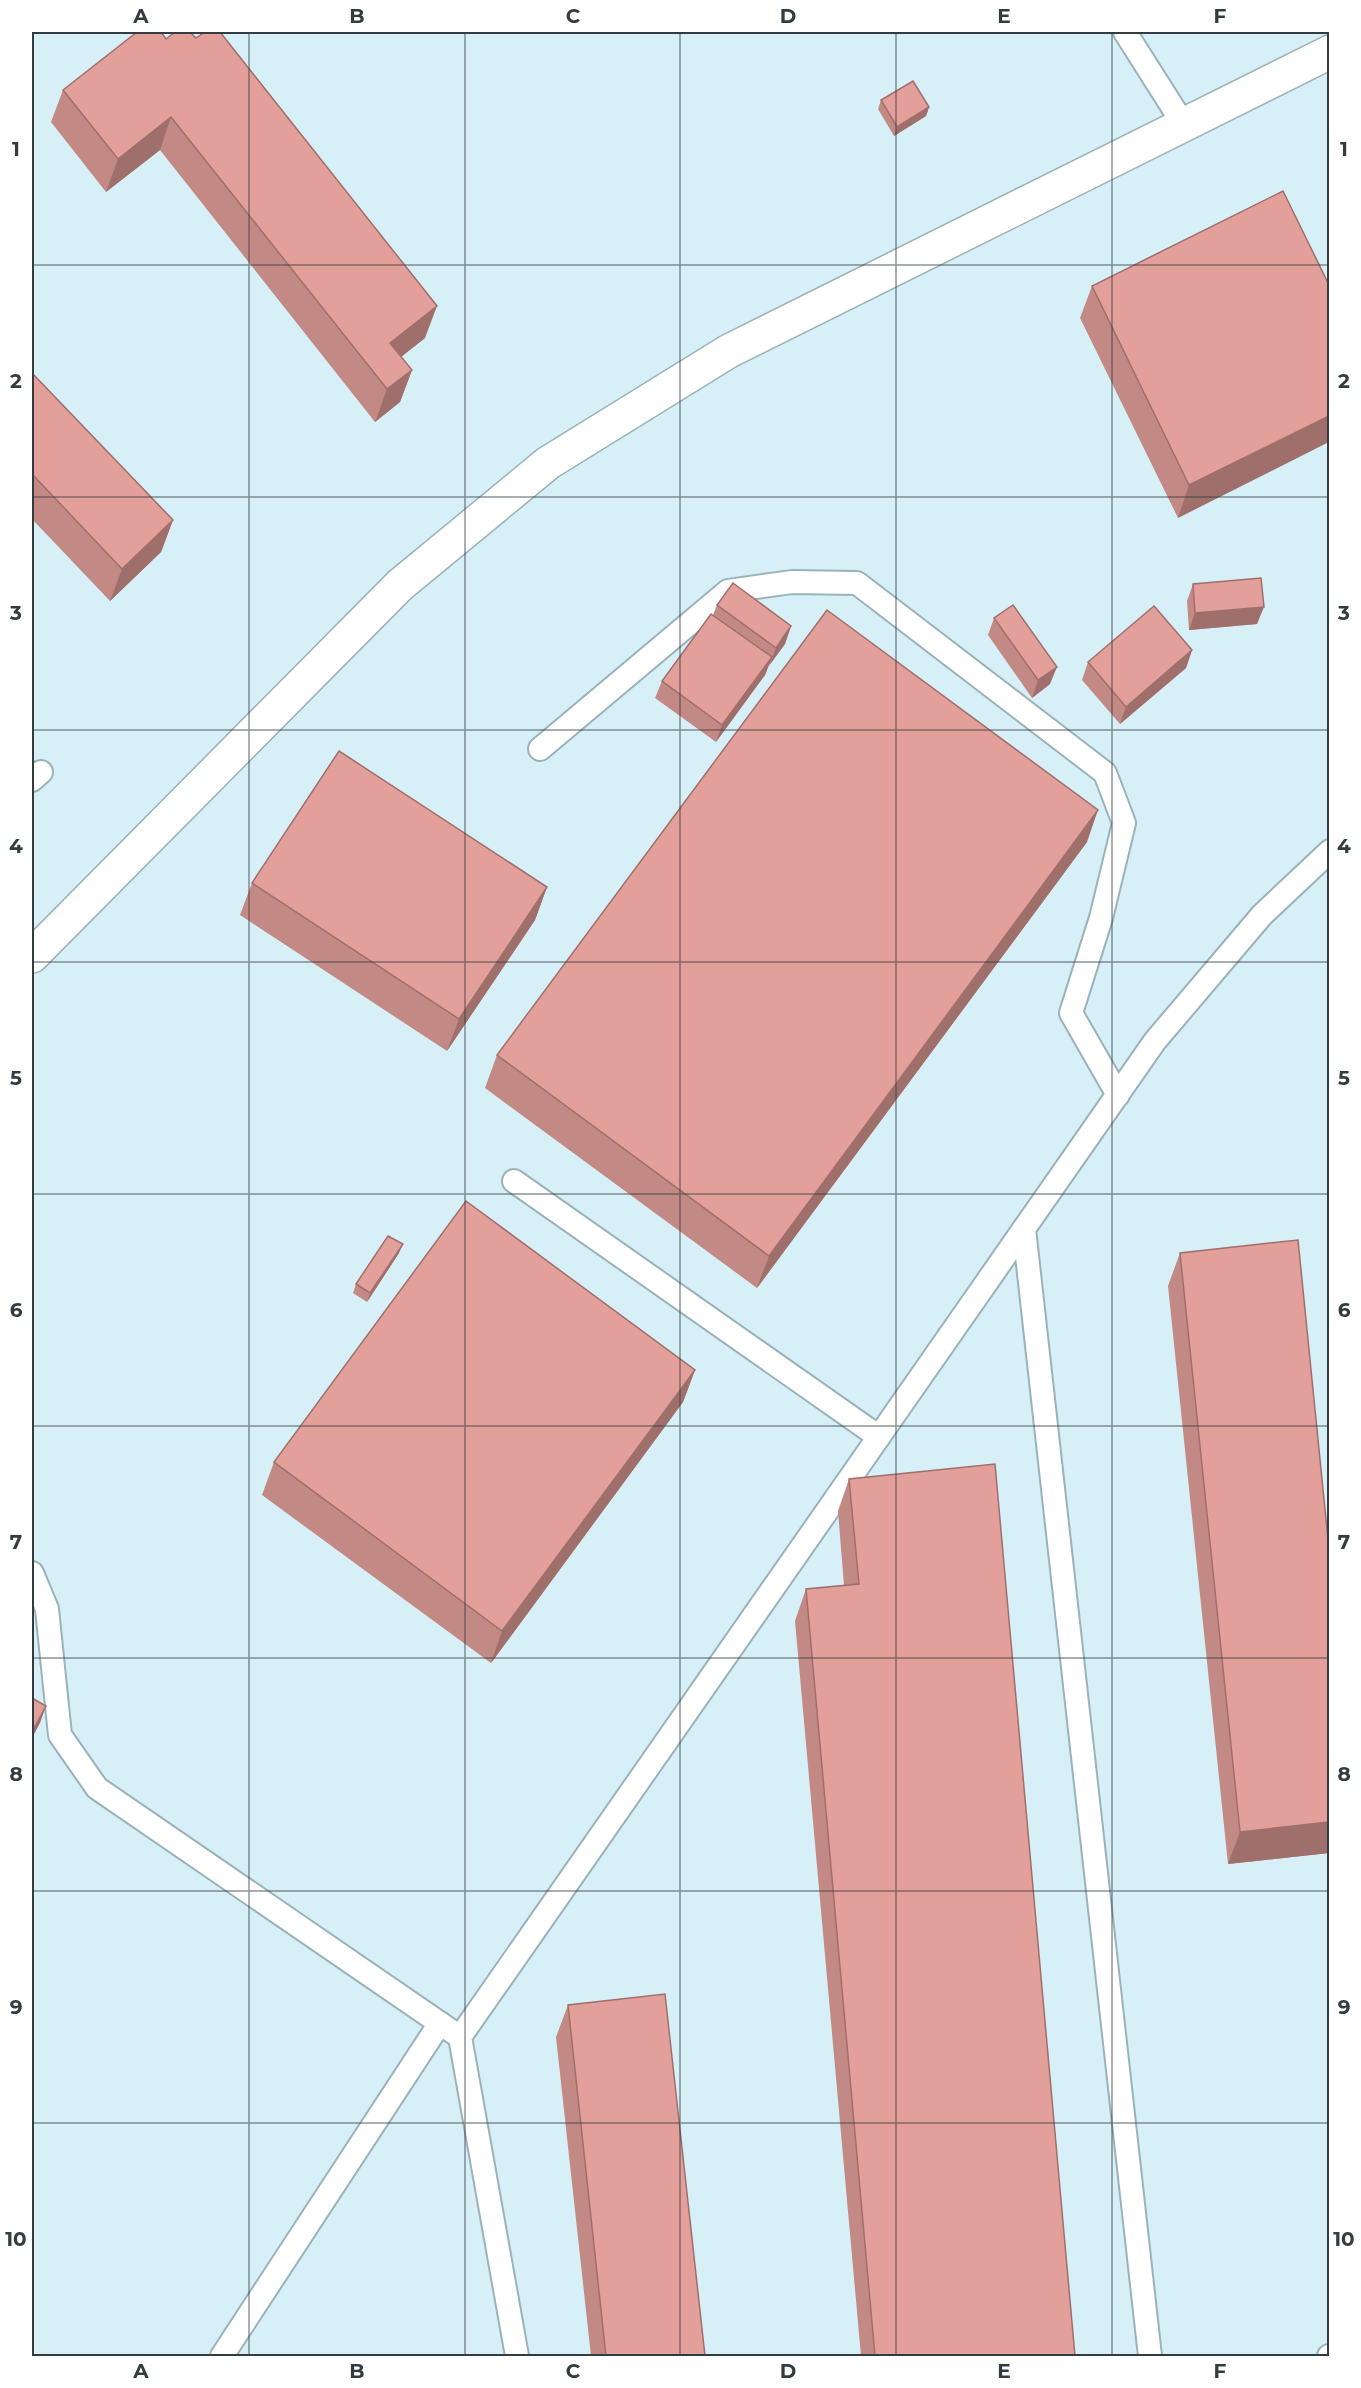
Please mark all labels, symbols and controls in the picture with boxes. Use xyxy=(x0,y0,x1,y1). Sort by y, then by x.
text: A xyxy=(132,4,149,28)
text: B xyxy=(349,4,365,28)
text: C xyxy=(566,4,581,28)
text: D xyxy=(780,4,796,28)
text: E xyxy=(997,4,1011,28)
text: F xyxy=(1214,4,1227,28)
text: 1 xyxy=(12,137,20,161)
text: 1 xyxy=(1340,137,1348,161)
text: 2 xyxy=(10,369,22,393)
text: 2 xyxy=(1338,369,1350,393)
text: 3 xyxy=(9,601,22,625)
text: 3 xyxy=(1337,601,1350,625)
text: 4 xyxy=(9,834,23,858)
text: 4 xyxy=(1337,834,1351,858)
text: 5 xyxy=(10,1066,22,1090)
text: 5 xyxy=(1338,1066,1350,1090)
text: 6 xyxy=(10,1298,23,1322)
text: 6 xyxy=(1338,1298,1351,1322)
text: 7 xyxy=(10,1530,22,1554)
text: 7 xyxy=(1338,1530,1350,1554)
text: 8 xyxy=(9,1762,23,1786)
text: 8 xyxy=(1337,1762,1351,1786)
text: 9 xyxy=(10,1995,22,2019)
text: 9 xyxy=(1338,1995,1350,2019)
text: 10 xyxy=(5,2227,27,2251)
text: 10 xyxy=(1333,2227,1355,2251)
text: A xyxy=(132,2359,149,2383)
text: B xyxy=(349,2359,365,2383)
text: C xyxy=(566,2359,581,2383)
text: D xyxy=(780,2359,796,2383)
text: E xyxy=(997,2359,1011,2383)
text: F xyxy=(1214,2359,1227,2383)

